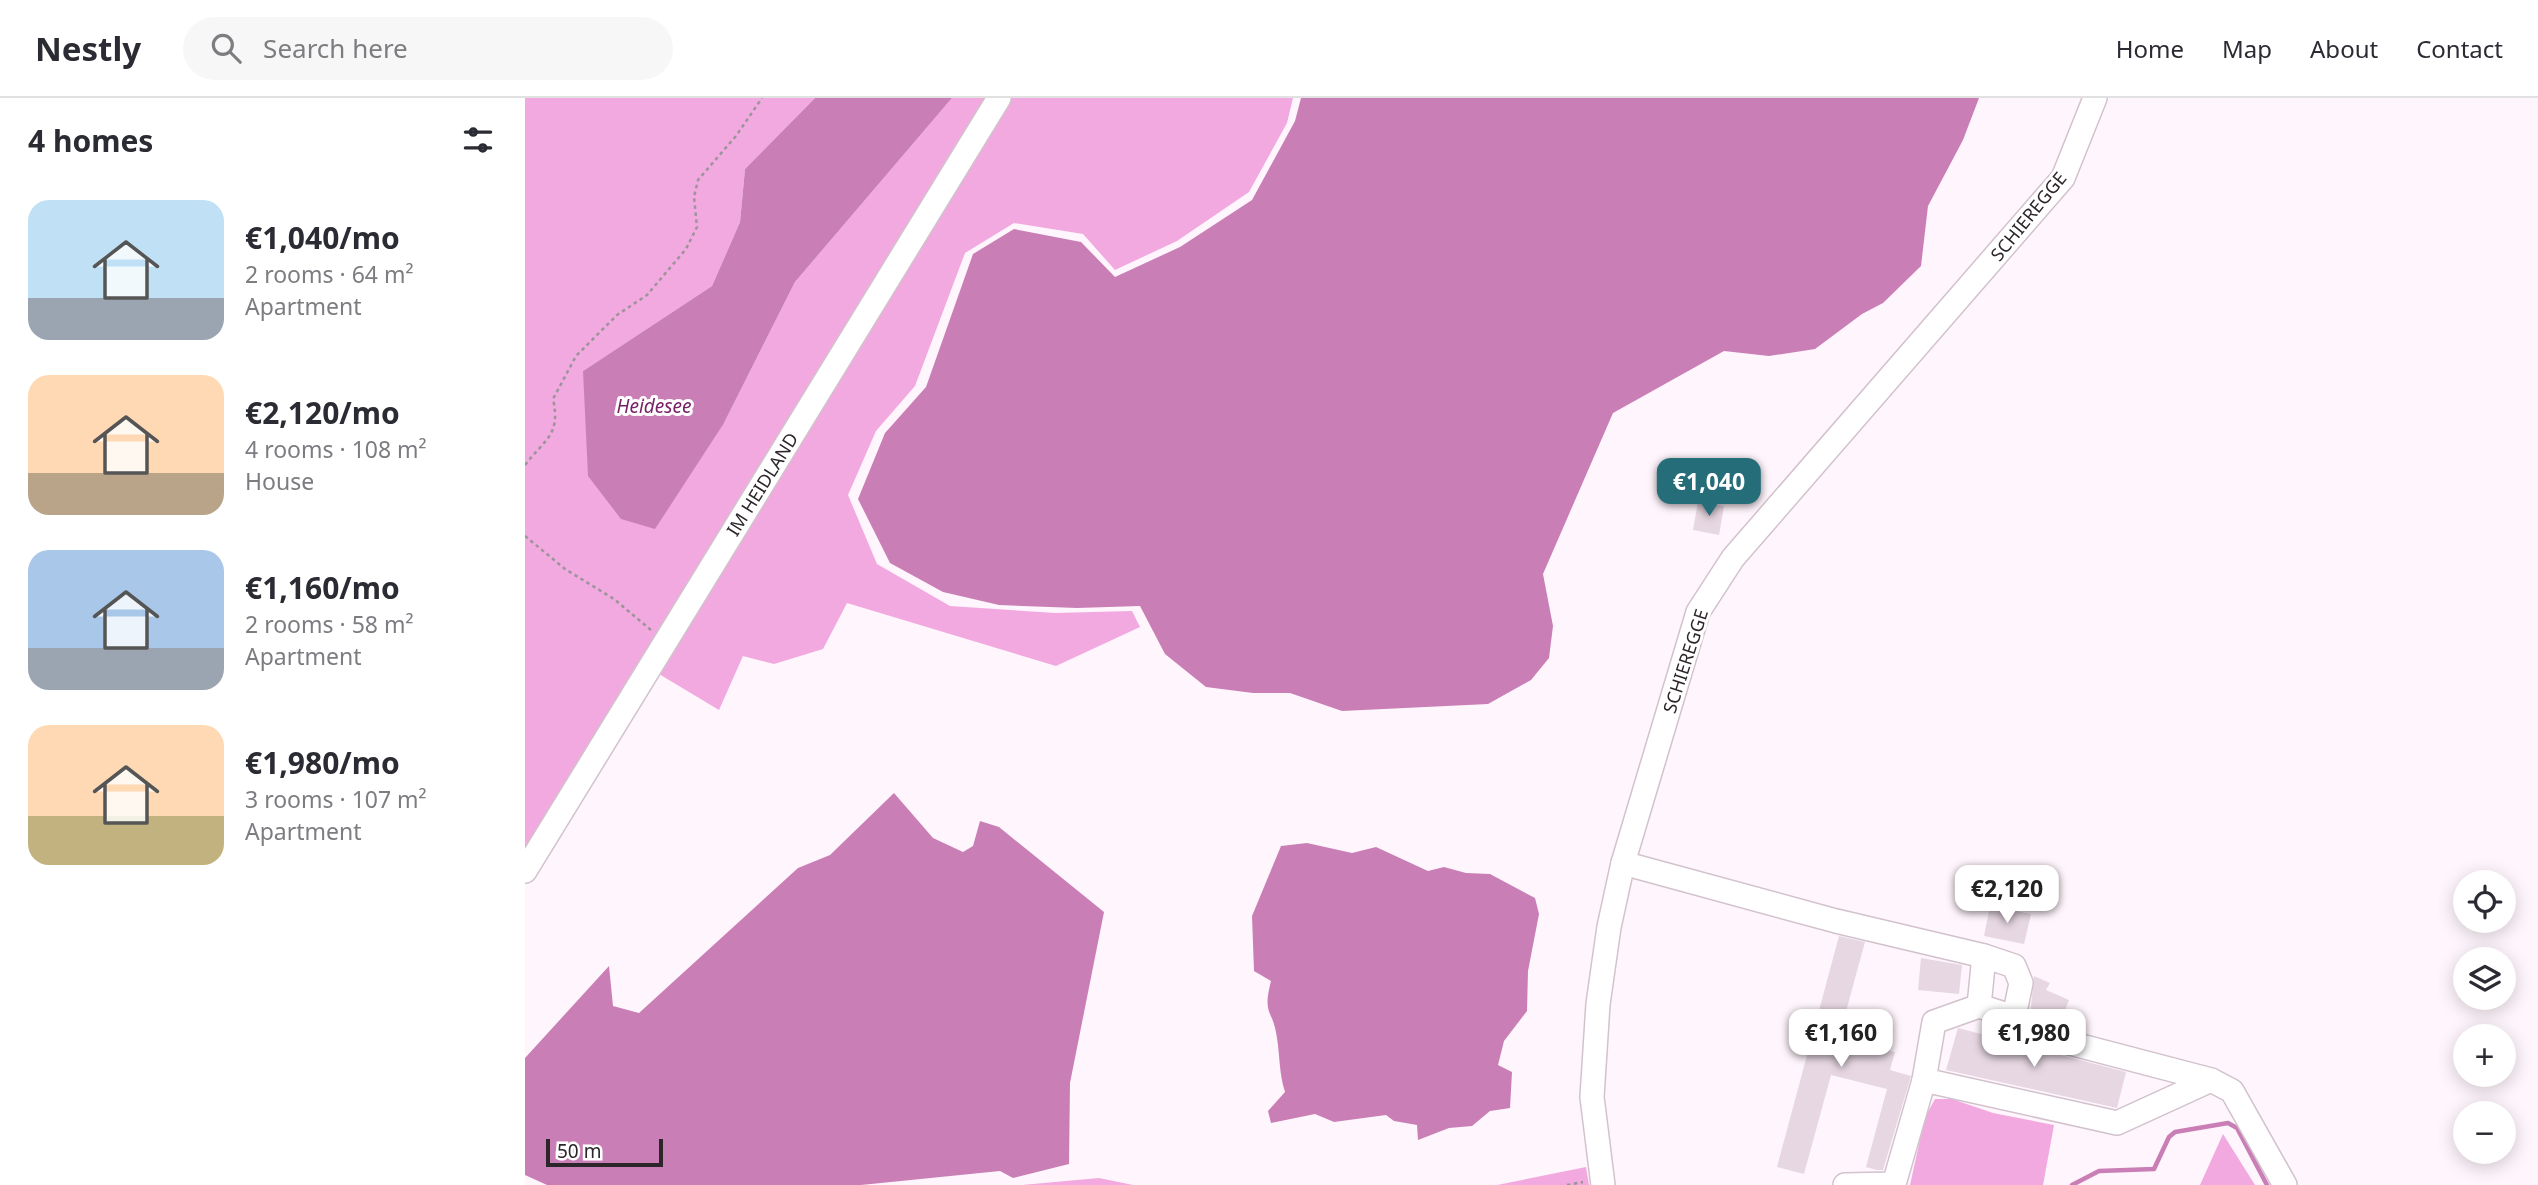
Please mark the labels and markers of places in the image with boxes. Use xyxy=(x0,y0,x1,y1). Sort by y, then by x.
pin: €1,040 xyxy=(1652,458,1766,518)
pin: €2,120 xyxy=(1950,866,2064,925)
pin: €1,160 xyxy=(1784,1010,1898,1069)
pin: €1,980 xyxy=(1977,1010,2091,1069)

